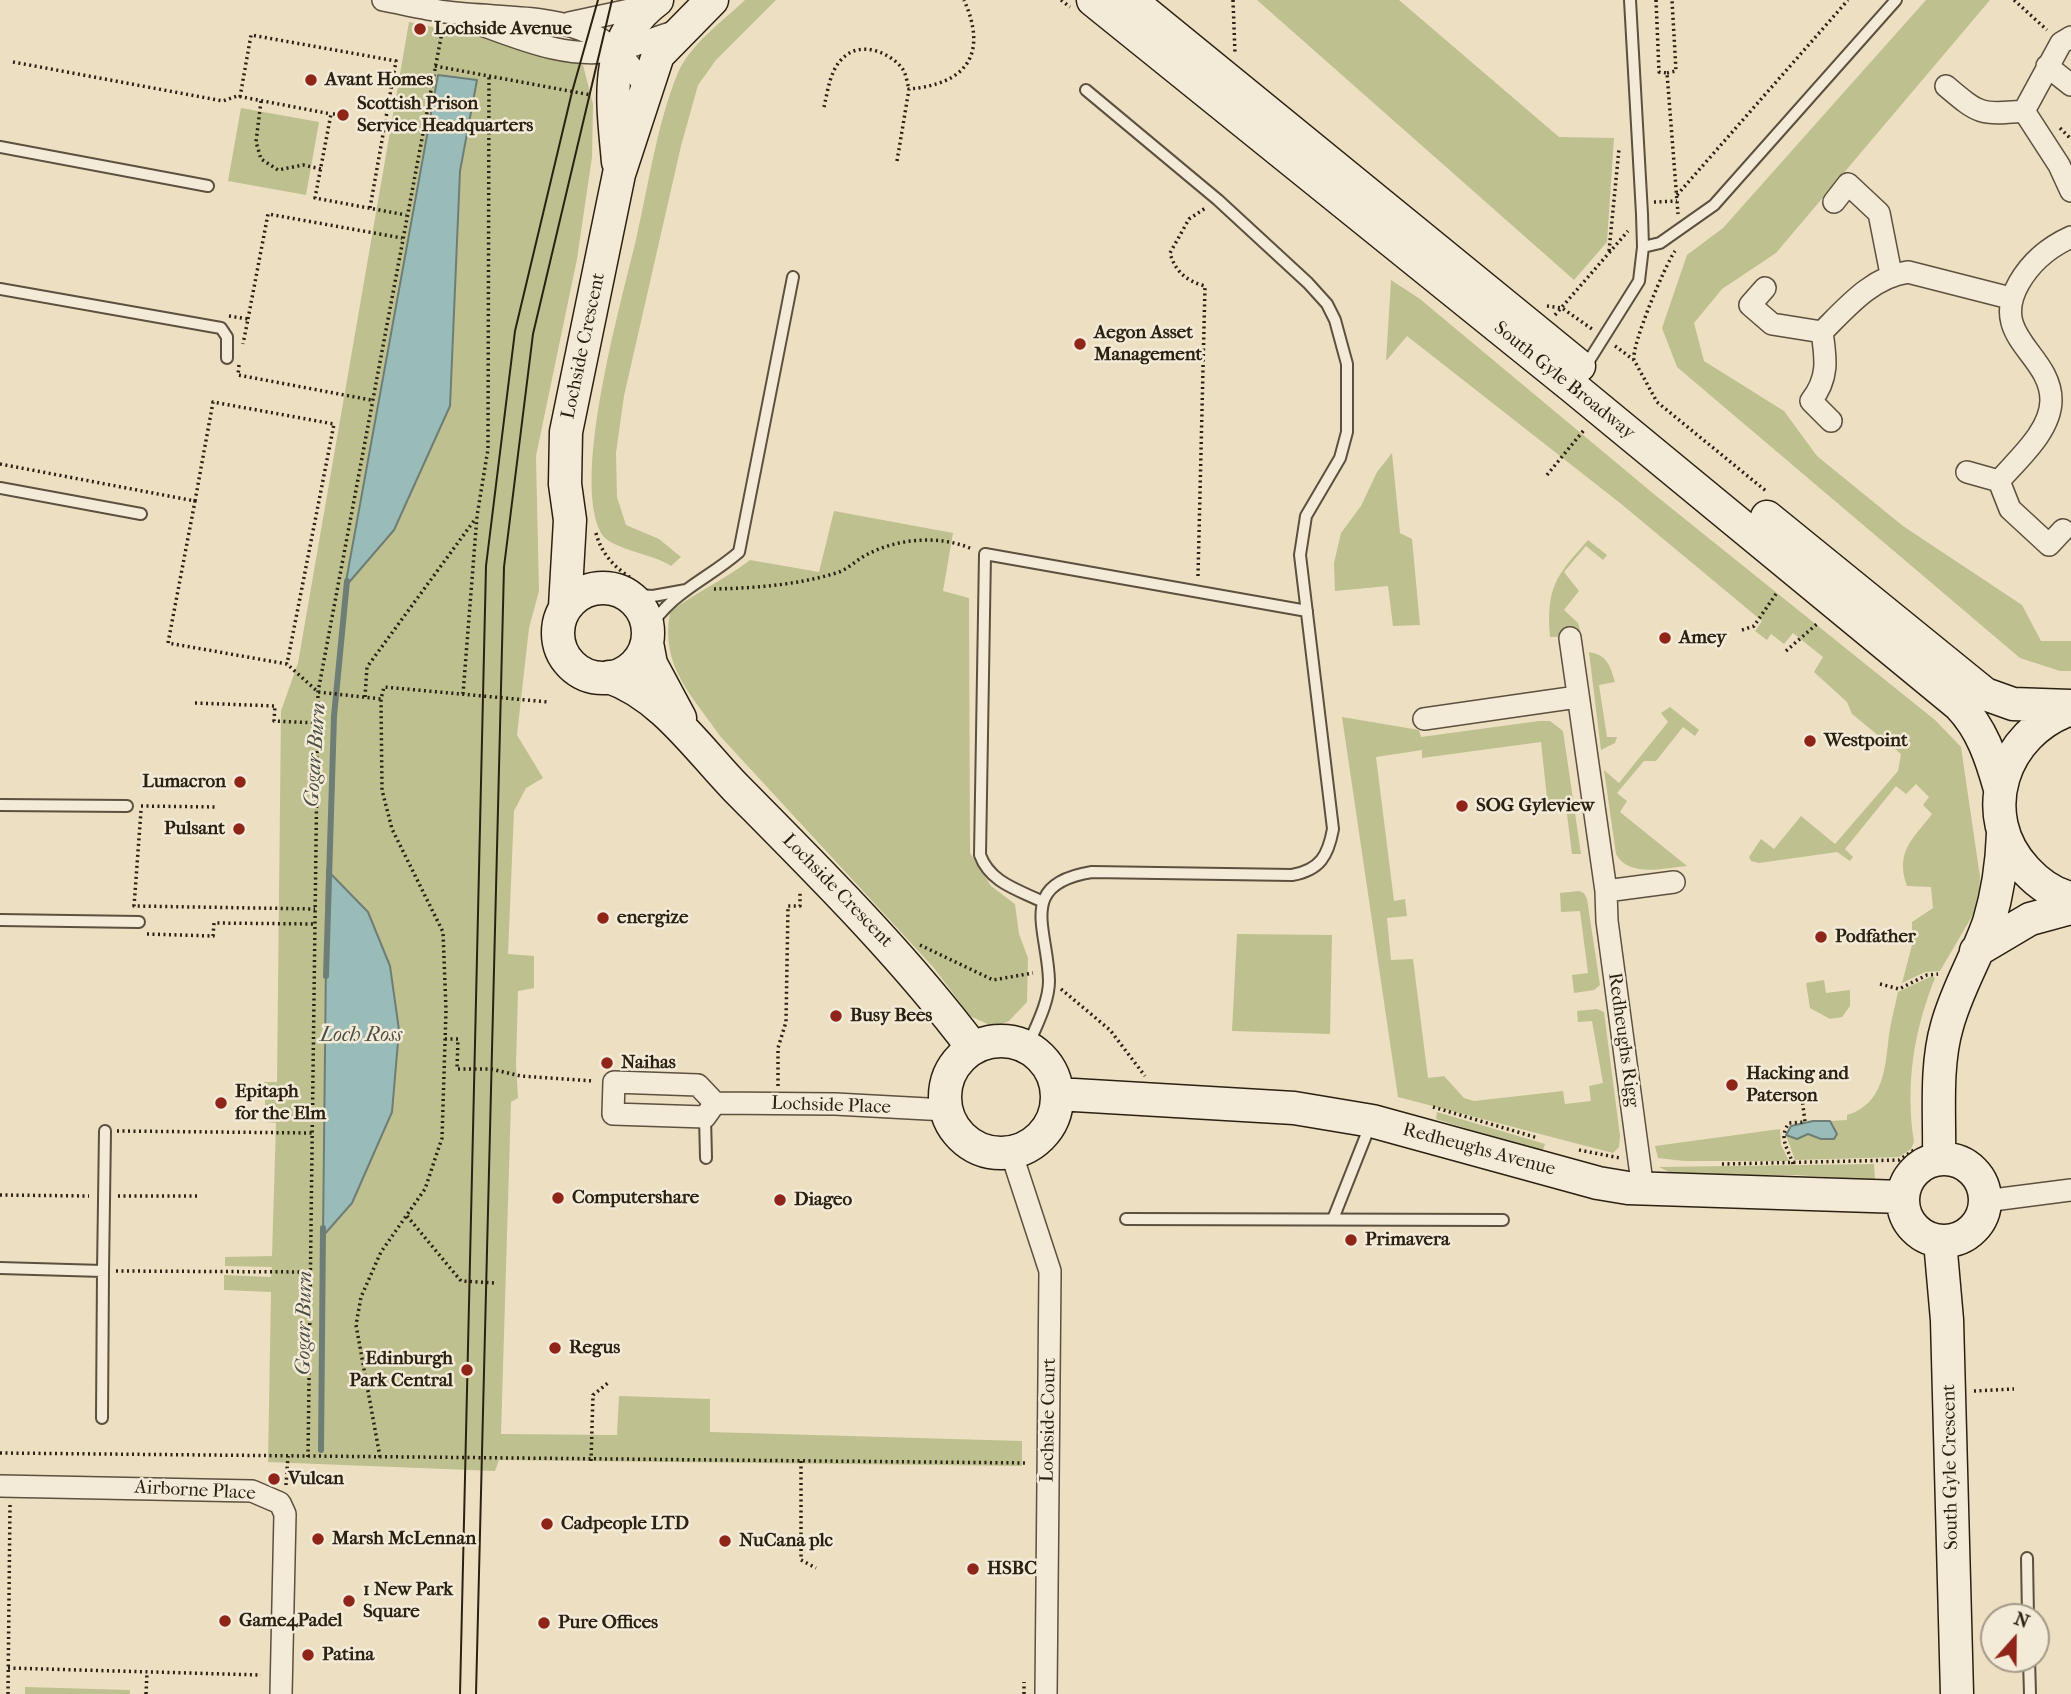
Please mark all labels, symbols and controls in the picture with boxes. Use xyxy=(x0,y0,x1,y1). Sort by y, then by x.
place label: Lochside Avenue xyxy=(434,18,572,40)
marker: Lochside Avenue xyxy=(412,21,428,37)
place label: Avant Homes xyxy=(325,69,433,91)
marker: Avant Homes xyxy=(303,72,319,88)
place label: Scottish Prison Service Headquarters xyxy=(357,93,533,137)
marker: Scottish Prison Service Headquarters xyxy=(335,107,351,123)
street label: Lochside Crescent xyxy=(557,271,611,421)
street label: South Gyle Broadway xyxy=(1489,317,1639,445)
place label: Aegon Asset Management xyxy=(1094,322,1202,366)
marker: Aegon Asset Management xyxy=(1072,336,1088,352)
place label: Amey xyxy=(1679,627,1726,649)
marker: Amey xyxy=(1657,630,1673,646)
water label: Gogar Burn xyxy=(300,702,332,808)
place label: Westpoint xyxy=(1824,730,1908,752)
marker: Westpoint xyxy=(1802,733,1818,749)
place label: Lumacron xyxy=(142,771,226,793)
marker: Lumacron xyxy=(232,774,248,790)
place label: SOG Gyleview xyxy=(1476,795,1594,817)
marker: SOG Gyleview xyxy=(1454,798,1470,814)
place label: Pulsant xyxy=(164,818,225,840)
marker: Pulsant xyxy=(231,821,247,837)
street label: Lochside Crescent xyxy=(777,829,897,953)
place label: energize xyxy=(617,907,688,929)
marker: energize xyxy=(595,910,611,926)
place label: Podfather xyxy=(1835,926,1916,948)
marker: Podfather xyxy=(1813,929,1829,945)
street label: Redheughs Rigg xyxy=(1602,971,1644,1109)
place label: Busy Bees xyxy=(850,1005,932,1027)
marker: Busy Bees xyxy=(828,1008,844,1024)
water label: Loch Ross xyxy=(320,1023,402,1049)
place label: Naihas xyxy=(621,1052,676,1074)
marker: Naihas xyxy=(599,1055,615,1071)
place label: Hacking and Paterson xyxy=(1746,1063,1849,1107)
marker: Hacking and Paterson xyxy=(1724,1077,1740,1093)
place label: Epitaph for the Elm xyxy=(235,1081,326,1125)
street label: Lochside Place xyxy=(771,1093,891,1119)
marker: Epitaph for the Elm xyxy=(213,1095,229,1111)
street label: Redheughs Avenue xyxy=(1400,1119,1558,1181)
place label: Computershare xyxy=(572,1187,699,1209)
place label: Diageo xyxy=(794,1189,852,1211)
marker: Computershare xyxy=(550,1190,566,1206)
marker: Diageo xyxy=(772,1192,788,1208)
place label: Primavera xyxy=(1365,1229,1450,1251)
marker: Primavera xyxy=(1343,1232,1359,1248)
water label: Gogar Burn xyxy=(291,1271,319,1375)
place label: Regus xyxy=(569,1337,620,1359)
marker: Regus xyxy=(547,1340,563,1356)
place label: Edinburgh Park Central xyxy=(349,1348,453,1392)
street label: Lochside Court xyxy=(1037,1358,1061,1482)
marker: Edinburgh Park Central xyxy=(459,1362,475,1378)
street label: South Gyle Crescent xyxy=(1938,1384,1964,1550)
place label: Vulcan xyxy=(288,1468,344,1490)
marker: Vulcan xyxy=(266,1471,282,1487)
street label: Airborne Place xyxy=(134,1476,256,1506)
place label: Cadpeople LTD xyxy=(561,1513,689,1535)
marker: Cadpeople LTD xyxy=(539,1516,555,1532)
place label: Marsh McLennan xyxy=(332,1528,476,1550)
place label: NuCana plc xyxy=(739,1530,833,1552)
marker: Marsh McLennan xyxy=(310,1531,326,1547)
marker: NuCana plc xyxy=(717,1533,733,1549)
place label: HSBC xyxy=(987,1558,1037,1580)
marker: HSBC xyxy=(965,1561,981,1577)
place label: 1 New Park Square xyxy=(363,1579,453,1623)
marker: 1 New Park Square xyxy=(341,1593,357,1609)
north arrow xyxy=(1980,1603,2050,1673)
text: N xyxy=(2011,1607,2032,1633)
place label: Game4Padel xyxy=(239,1610,343,1632)
place label: Pure Offices xyxy=(558,1612,658,1634)
marker: Game4Padel xyxy=(217,1613,233,1629)
marker: Pure Offices xyxy=(536,1615,552,1631)
place label: Patina xyxy=(322,1644,374,1666)
marker: Patina xyxy=(300,1647,316,1663)

